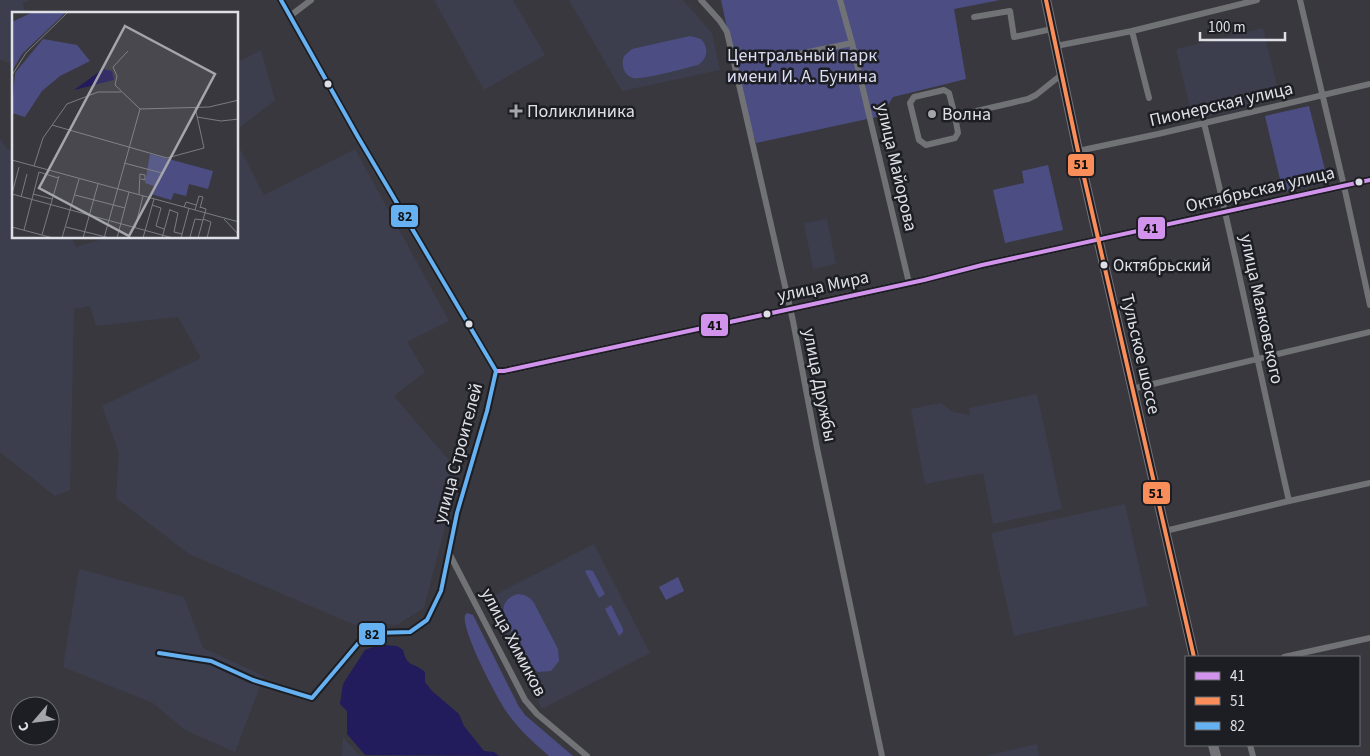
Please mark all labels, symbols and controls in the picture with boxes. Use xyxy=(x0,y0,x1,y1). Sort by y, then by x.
scale bar xyxy=(1200,10,1285,42)
inset map xyxy=(12,12,239,239)
text: 100 m xyxy=(1208,17,1246,38)
park label: Центральный парк имени И. А. Бунина xyxy=(727,43,877,89)
street label: Пионерская улица xyxy=(1147,76,1295,133)
unlabelled marker xyxy=(323,79,333,89)
place label: Поликлиника xyxy=(527,99,635,124)
street label: улица Майорова xyxy=(870,101,923,234)
place label: Волна xyxy=(942,102,991,127)
marker: Поликлиника xyxy=(509,104,523,118)
marker: Волна xyxy=(926,108,938,120)
line badge: 51 xyxy=(1067,153,1095,177)
text: 51 xyxy=(1074,155,1088,175)
street label: Октябрьская улица xyxy=(1183,160,1337,219)
unlabelled marker xyxy=(1354,177,1364,187)
line badge: 82 xyxy=(390,204,419,228)
text: 82 xyxy=(398,207,412,227)
line badge: 41 xyxy=(1137,216,1166,240)
text: 41 xyxy=(1144,219,1158,239)
street label: улица Маяковского xyxy=(1233,232,1290,386)
place label: Октябрьский xyxy=(1113,254,1211,278)
marker: Октябрьский xyxy=(1099,260,1109,270)
street label: улица Мира xyxy=(775,265,871,308)
street label: Тульское шоссе xyxy=(1115,292,1167,417)
unlabelled marker xyxy=(762,309,772,319)
line badge: 41 xyxy=(700,313,729,337)
text: 41 xyxy=(708,316,722,336)
unlabelled marker xyxy=(464,319,474,329)
street label: улица Дружбы xyxy=(796,326,843,444)
street label: улица Строителей xyxy=(428,380,489,526)
line badge: 51 xyxy=(1142,481,1171,505)
text: 51 xyxy=(1149,484,1163,504)
street label: улица Химиков xyxy=(475,584,553,701)
line badge: 82 xyxy=(358,622,386,646)
text: 82 xyxy=(365,625,379,645)
legend xyxy=(1185,656,1360,746)
text: 41 xyxy=(1230,666,1245,687)
text: 51 xyxy=(1230,691,1245,712)
north arrow xyxy=(10,696,60,746)
text: 82 xyxy=(1230,716,1245,737)
text: С xyxy=(14,718,35,735)

